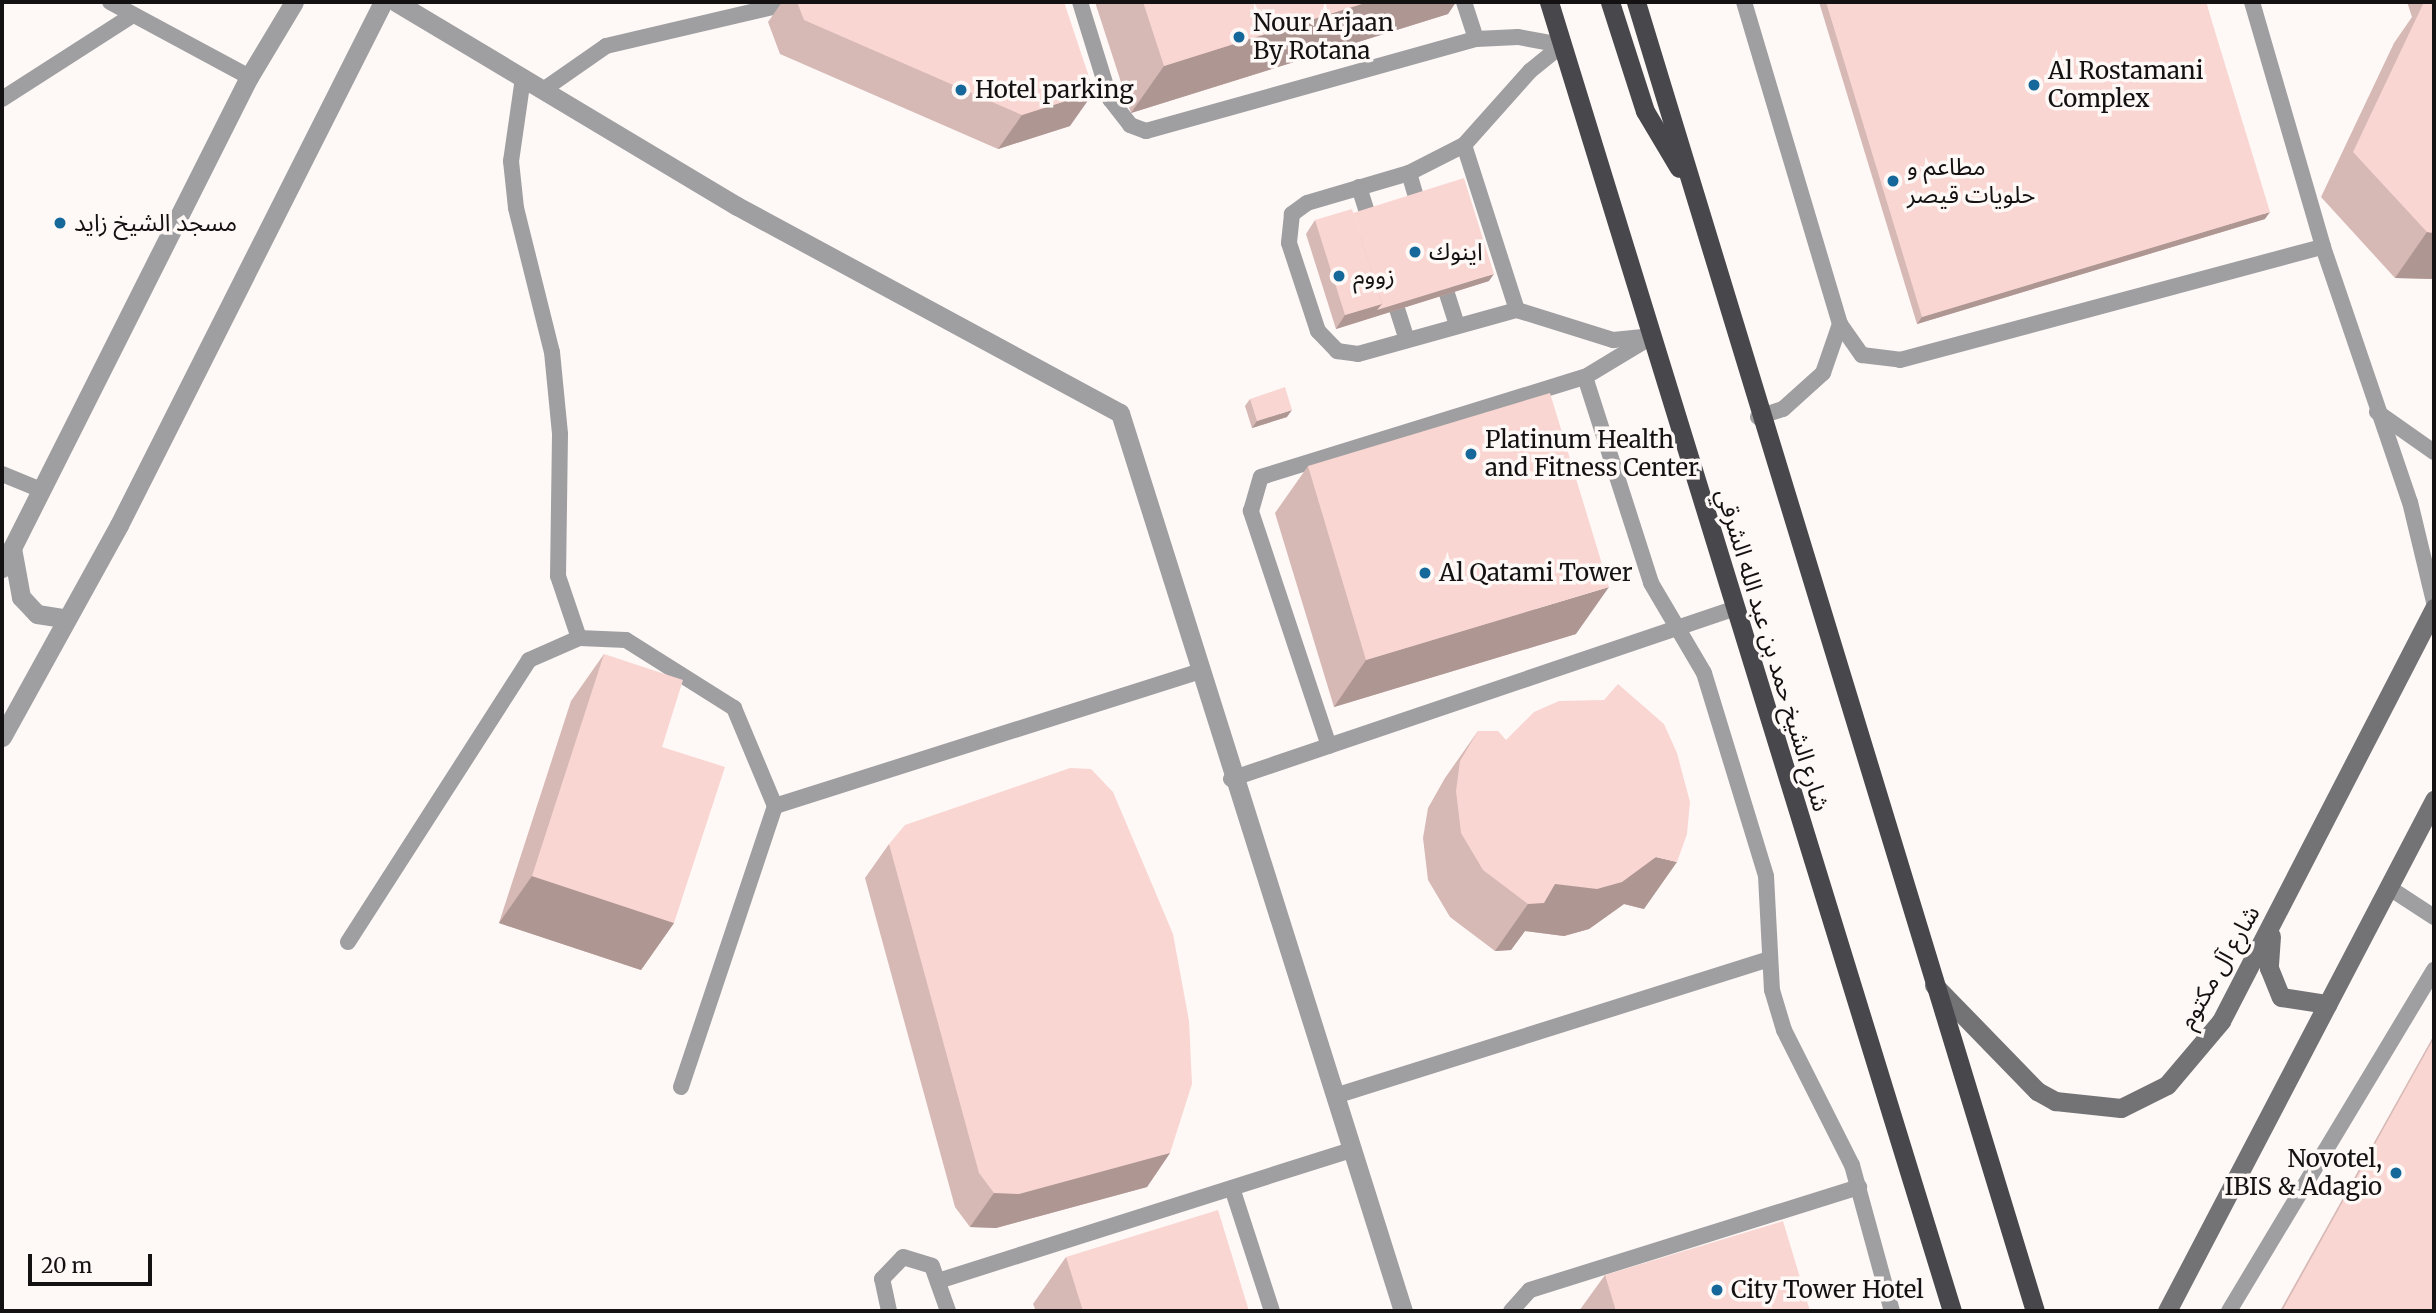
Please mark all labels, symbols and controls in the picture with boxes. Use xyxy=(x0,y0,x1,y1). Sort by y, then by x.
place label: Nour Arjaan By Rotana xyxy=(1253,9,1394,65)
marker: Nour Arjaan By Rotana xyxy=(1231,29,1247,45)
place label: Al Rostamani Complex xyxy=(2048,57,2203,113)
place label: Hotel parking xyxy=(975,76,1134,104)
marker: Al Rostamani Complex xyxy=(2026,77,2042,93)
marker: Hotel parking xyxy=(953,82,969,98)
place label: مطاعم و حلويات قيصر xyxy=(1907,153,2035,209)
marker: مطاعم و حلويات قيصر xyxy=(1885,173,1901,189)
place label: مسجد الشيخ زايد xyxy=(74,209,237,237)
marker: مسجد الشيخ زايد xyxy=(52,215,68,231)
place label: اينوك xyxy=(1429,238,1483,266)
marker: اينوك xyxy=(1407,244,1423,260)
place label: زووم xyxy=(1353,262,1395,290)
marker: زووم xyxy=(1331,268,1347,284)
place label: Platinum Health and Fitness Center xyxy=(1485,426,1699,482)
marker: Platinum Health and Fitness Center xyxy=(1463,446,1479,462)
street label: شارع الشيخ حمد بن عبد الله الشرقي xyxy=(1710,485,1836,815)
place label: Al Qatami Tower xyxy=(1439,559,1633,587)
marker: Al Qatami Tower xyxy=(1417,565,1433,581)
street label: شارع آل مكتوم xyxy=(2172,900,2266,1034)
place label: Novotel, IBIS & Adagio xyxy=(2224,1145,2382,1201)
marker: Novotel, IBIS & Adagio xyxy=(2388,1165,2404,1181)
scale bar xyxy=(32,1240,156,1284)
text: 20 m xyxy=(41,1252,92,1279)
place label: City Tower Hotel xyxy=(1731,1276,1924,1304)
marker: City Tower Hotel xyxy=(1709,1282,1725,1298)

